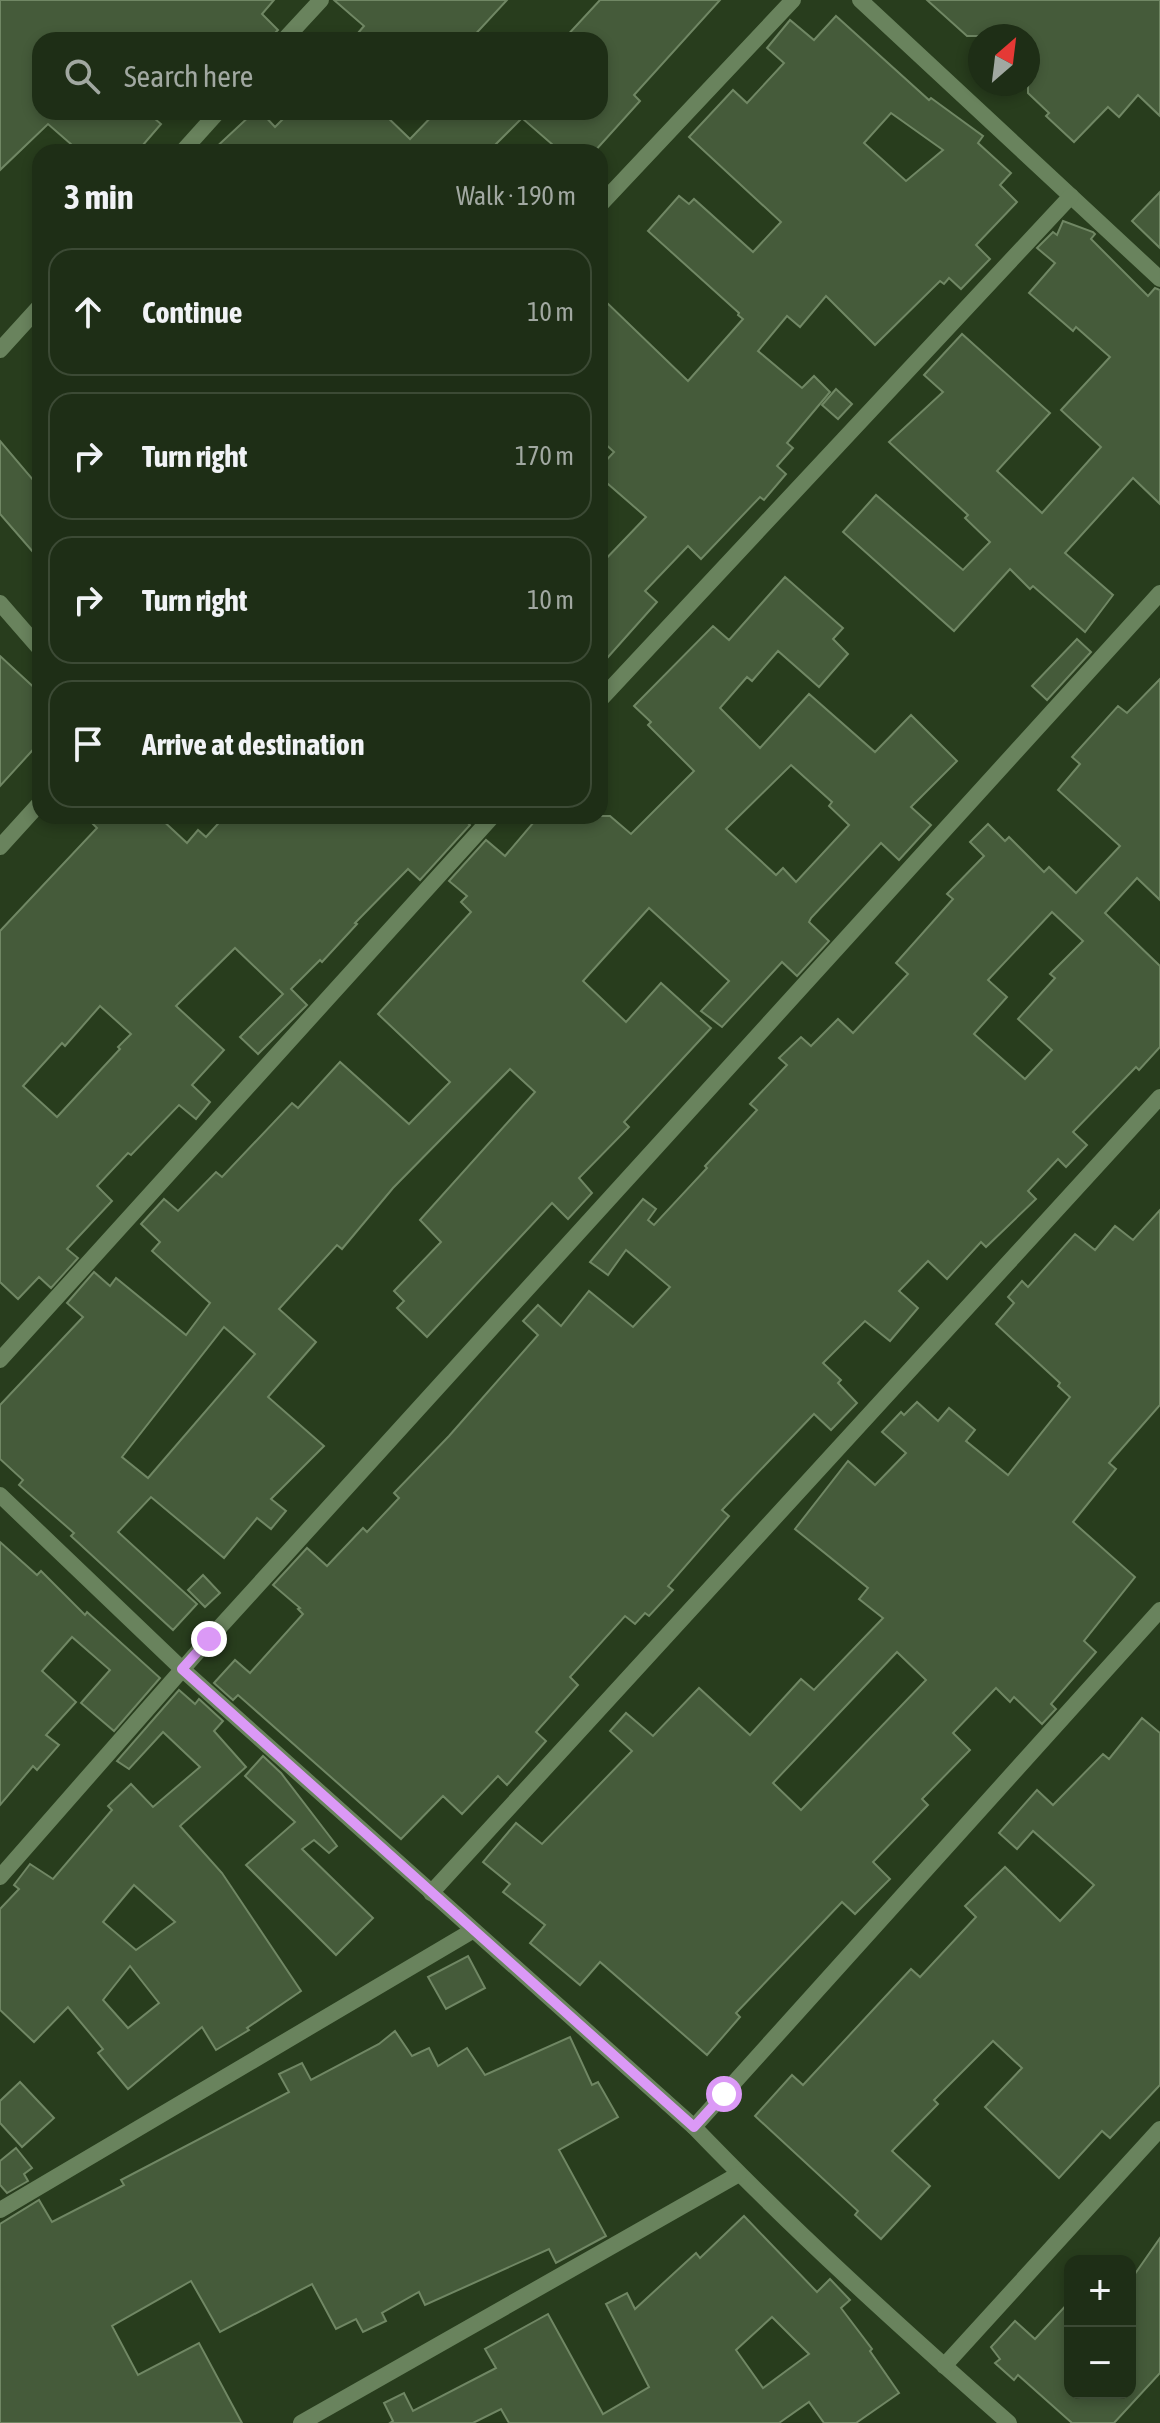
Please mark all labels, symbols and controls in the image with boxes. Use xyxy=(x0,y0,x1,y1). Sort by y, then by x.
north arrow xyxy=(968,24,1040,96)
search box xyxy=(32,32,608,120)
icon: search xyxy=(60,54,104,98)
text: Search here xyxy=(124,59,253,93)
text: 3 min xyxy=(64,177,133,216)
text: Walk · 190 m xyxy=(456,181,576,211)
icon: ahead xyxy=(66,290,110,334)
text: Continue xyxy=(142,295,242,329)
text: 10 m xyxy=(527,297,574,327)
icon: right xyxy=(66,434,110,478)
text: Turn right xyxy=(142,439,248,473)
text: 170 m xyxy=(515,441,574,471)
icon: right xyxy=(66,578,110,622)
text: Turn right xyxy=(142,583,248,617)
text: 10 m xyxy=(527,585,574,615)
icon: arrive xyxy=(66,722,110,766)
text: Arrive at destination xyxy=(142,727,364,761)
route end xyxy=(191,1621,227,1657)
route start xyxy=(706,2076,742,2112)
map controls xyxy=(1064,2255,1136,2399)
button: + xyxy=(1064,2255,1136,2327)
button: − xyxy=(1064,2327,1136,2399)

